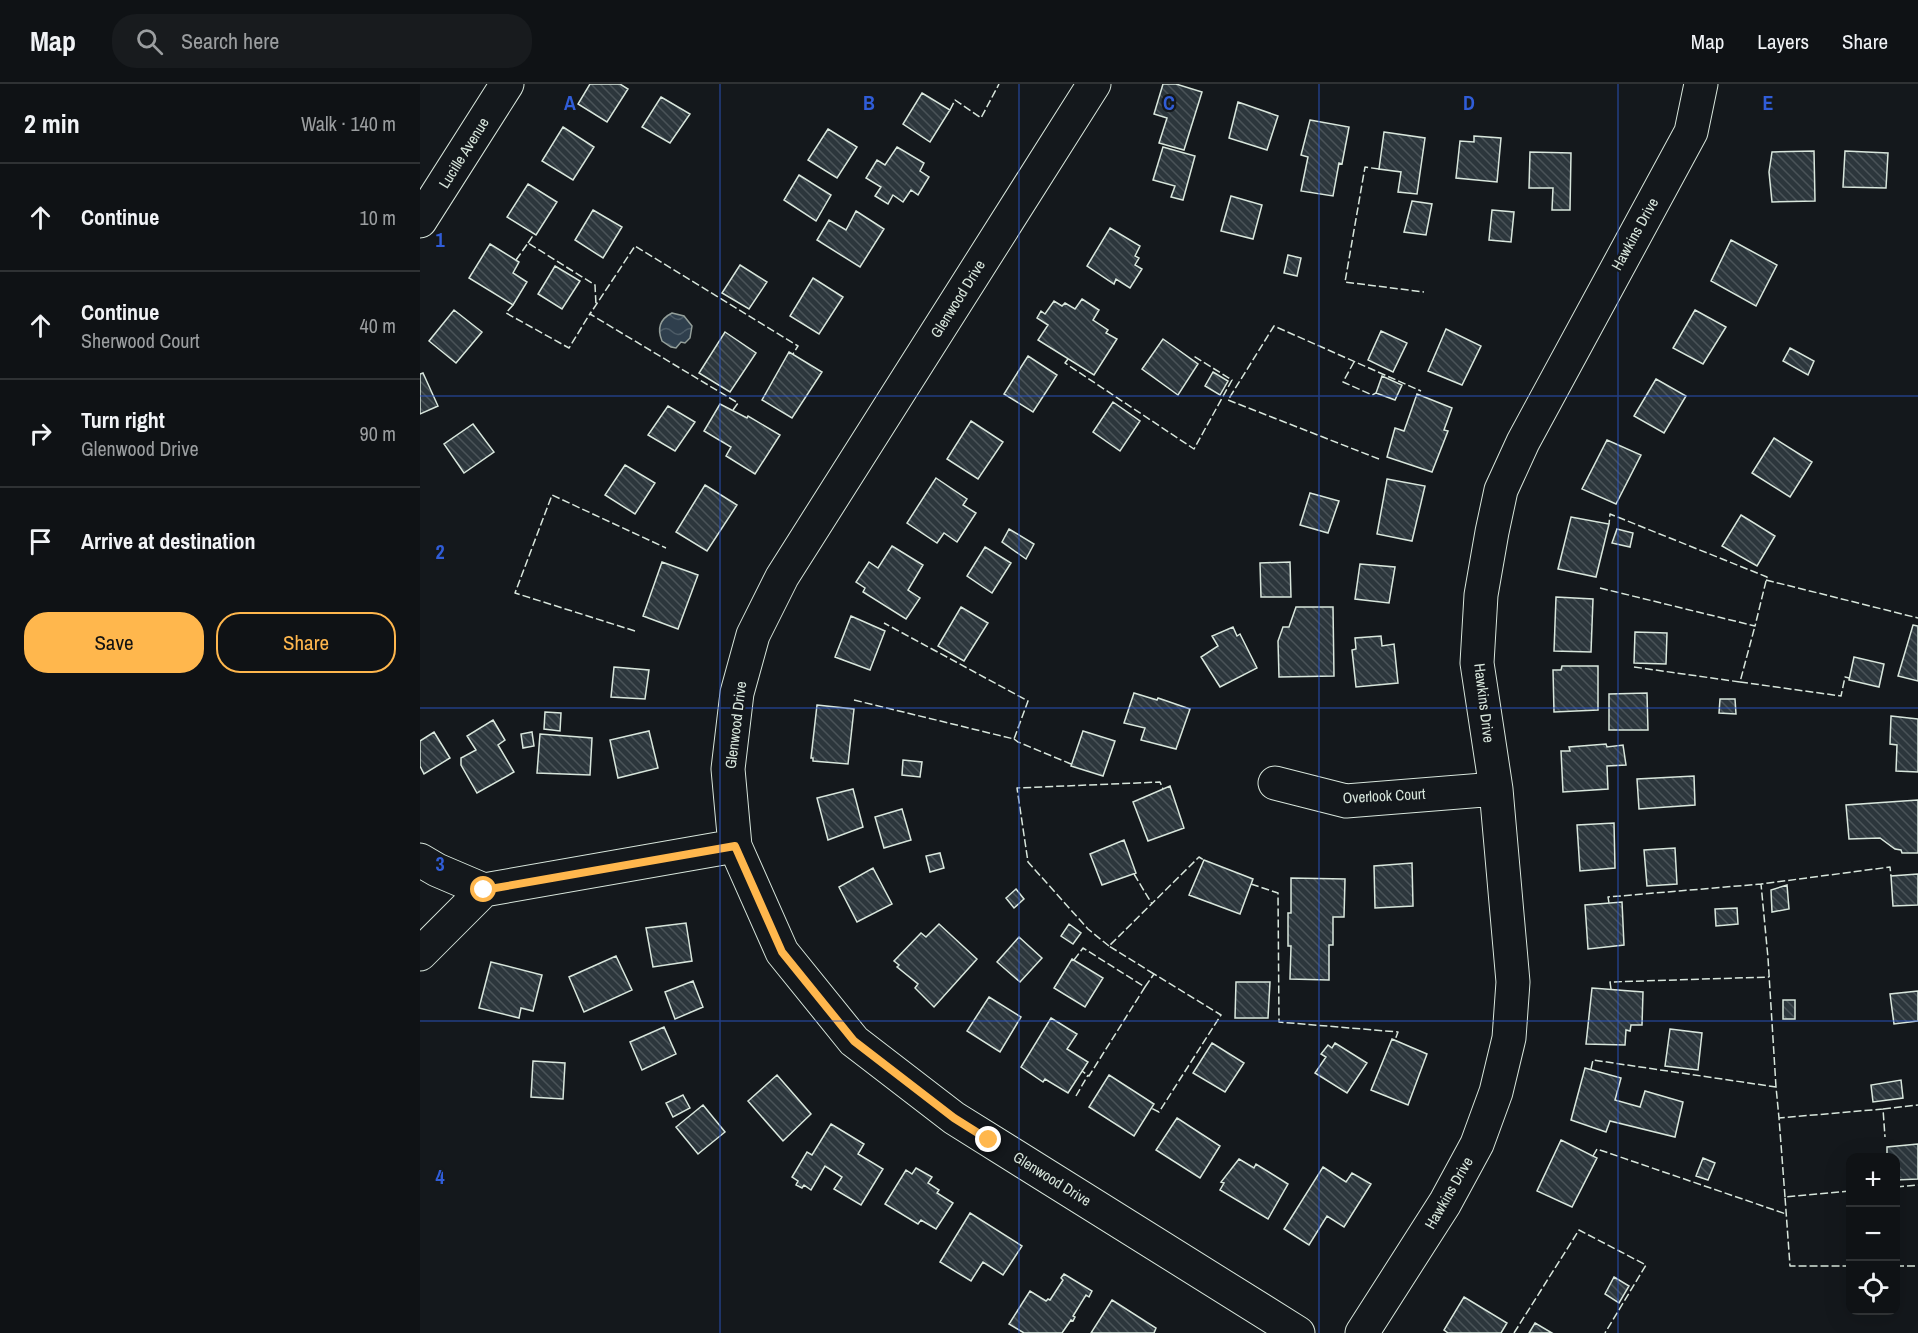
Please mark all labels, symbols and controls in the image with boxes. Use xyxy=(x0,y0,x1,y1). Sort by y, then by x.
search box xyxy=(112,14,532,68)
text: Map xyxy=(30,22,76,60)
icon: search xyxy=(133,25,166,58)
text: Search here xyxy=(181,26,279,56)
text: Map xyxy=(1691,27,1724,56)
text: Layers xyxy=(1757,27,1809,56)
text: Share xyxy=(1842,27,1888,56)
text: A xyxy=(564,89,576,116)
text: B xyxy=(863,89,875,116)
text: C xyxy=(1163,89,1175,116)
text: D xyxy=(1463,89,1475,116)
text: E xyxy=(1763,89,1774,116)
text: 2 min xyxy=(24,106,80,141)
text: Walk · 140 m xyxy=(301,110,396,137)
street label: Lucille Avenue xyxy=(434,113,494,192)
street label: Hawkins Drive xyxy=(1606,194,1663,274)
icon: ahead xyxy=(24,201,57,234)
text: Continue xyxy=(81,202,159,232)
text: 10 m xyxy=(360,204,396,231)
text: 1 xyxy=(435,226,445,253)
street label: Glenwood Drive xyxy=(925,256,990,342)
text: Continue xyxy=(81,297,159,327)
icon: ahead xyxy=(24,309,57,342)
text: 40 m xyxy=(360,312,396,339)
text: Sherwood Court xyxy=(81,327,200,354)
text: Turn right xyxy=(81,405,165,435)
icon: right xyxy=(24,417,57,450)
text: 90 m xyxy=(360,420,396,447)
text: Glenwood Drive xyxy=(81,435,199,462)
icon: arrive xyxy=(24,525,57,558)
text: Arrive at destination xyxy=(81,526,255,556)
text: 2 xyxy=(435,538,445,565)
button: Save xyxy=(24,612,204,673)
button: Share xyxy=(216,612,396,673)
street label: Hawkins Drive xyxy=(1469,662,1500,744)
street label: Glenwood Drive xyxy=(720,680,751,770)
street label: Overlook Court xyxy=(1342,783,1426,808)
text: 3 xyxy=(435,850,445,877)
route start xyxy=(470,876,496,902)
route end xyxy=(975,1126,1001,1152)
street label: Glenwood Drive xyxy=(1009,1146,1095,1211)
street label: Hawkins Drive xyxy=(1419,1153,1478,1233)
map controls xyxy=(1846,1153,1900,1315)
button: + xyxy=(1846,1153,1900,1207)
text: 4 xyxy=(435,1163,445,1190)
button: − xyxy=(1846,1207,1900,1261)
button: locate xyxy=(1846,1261,1900,1315)

